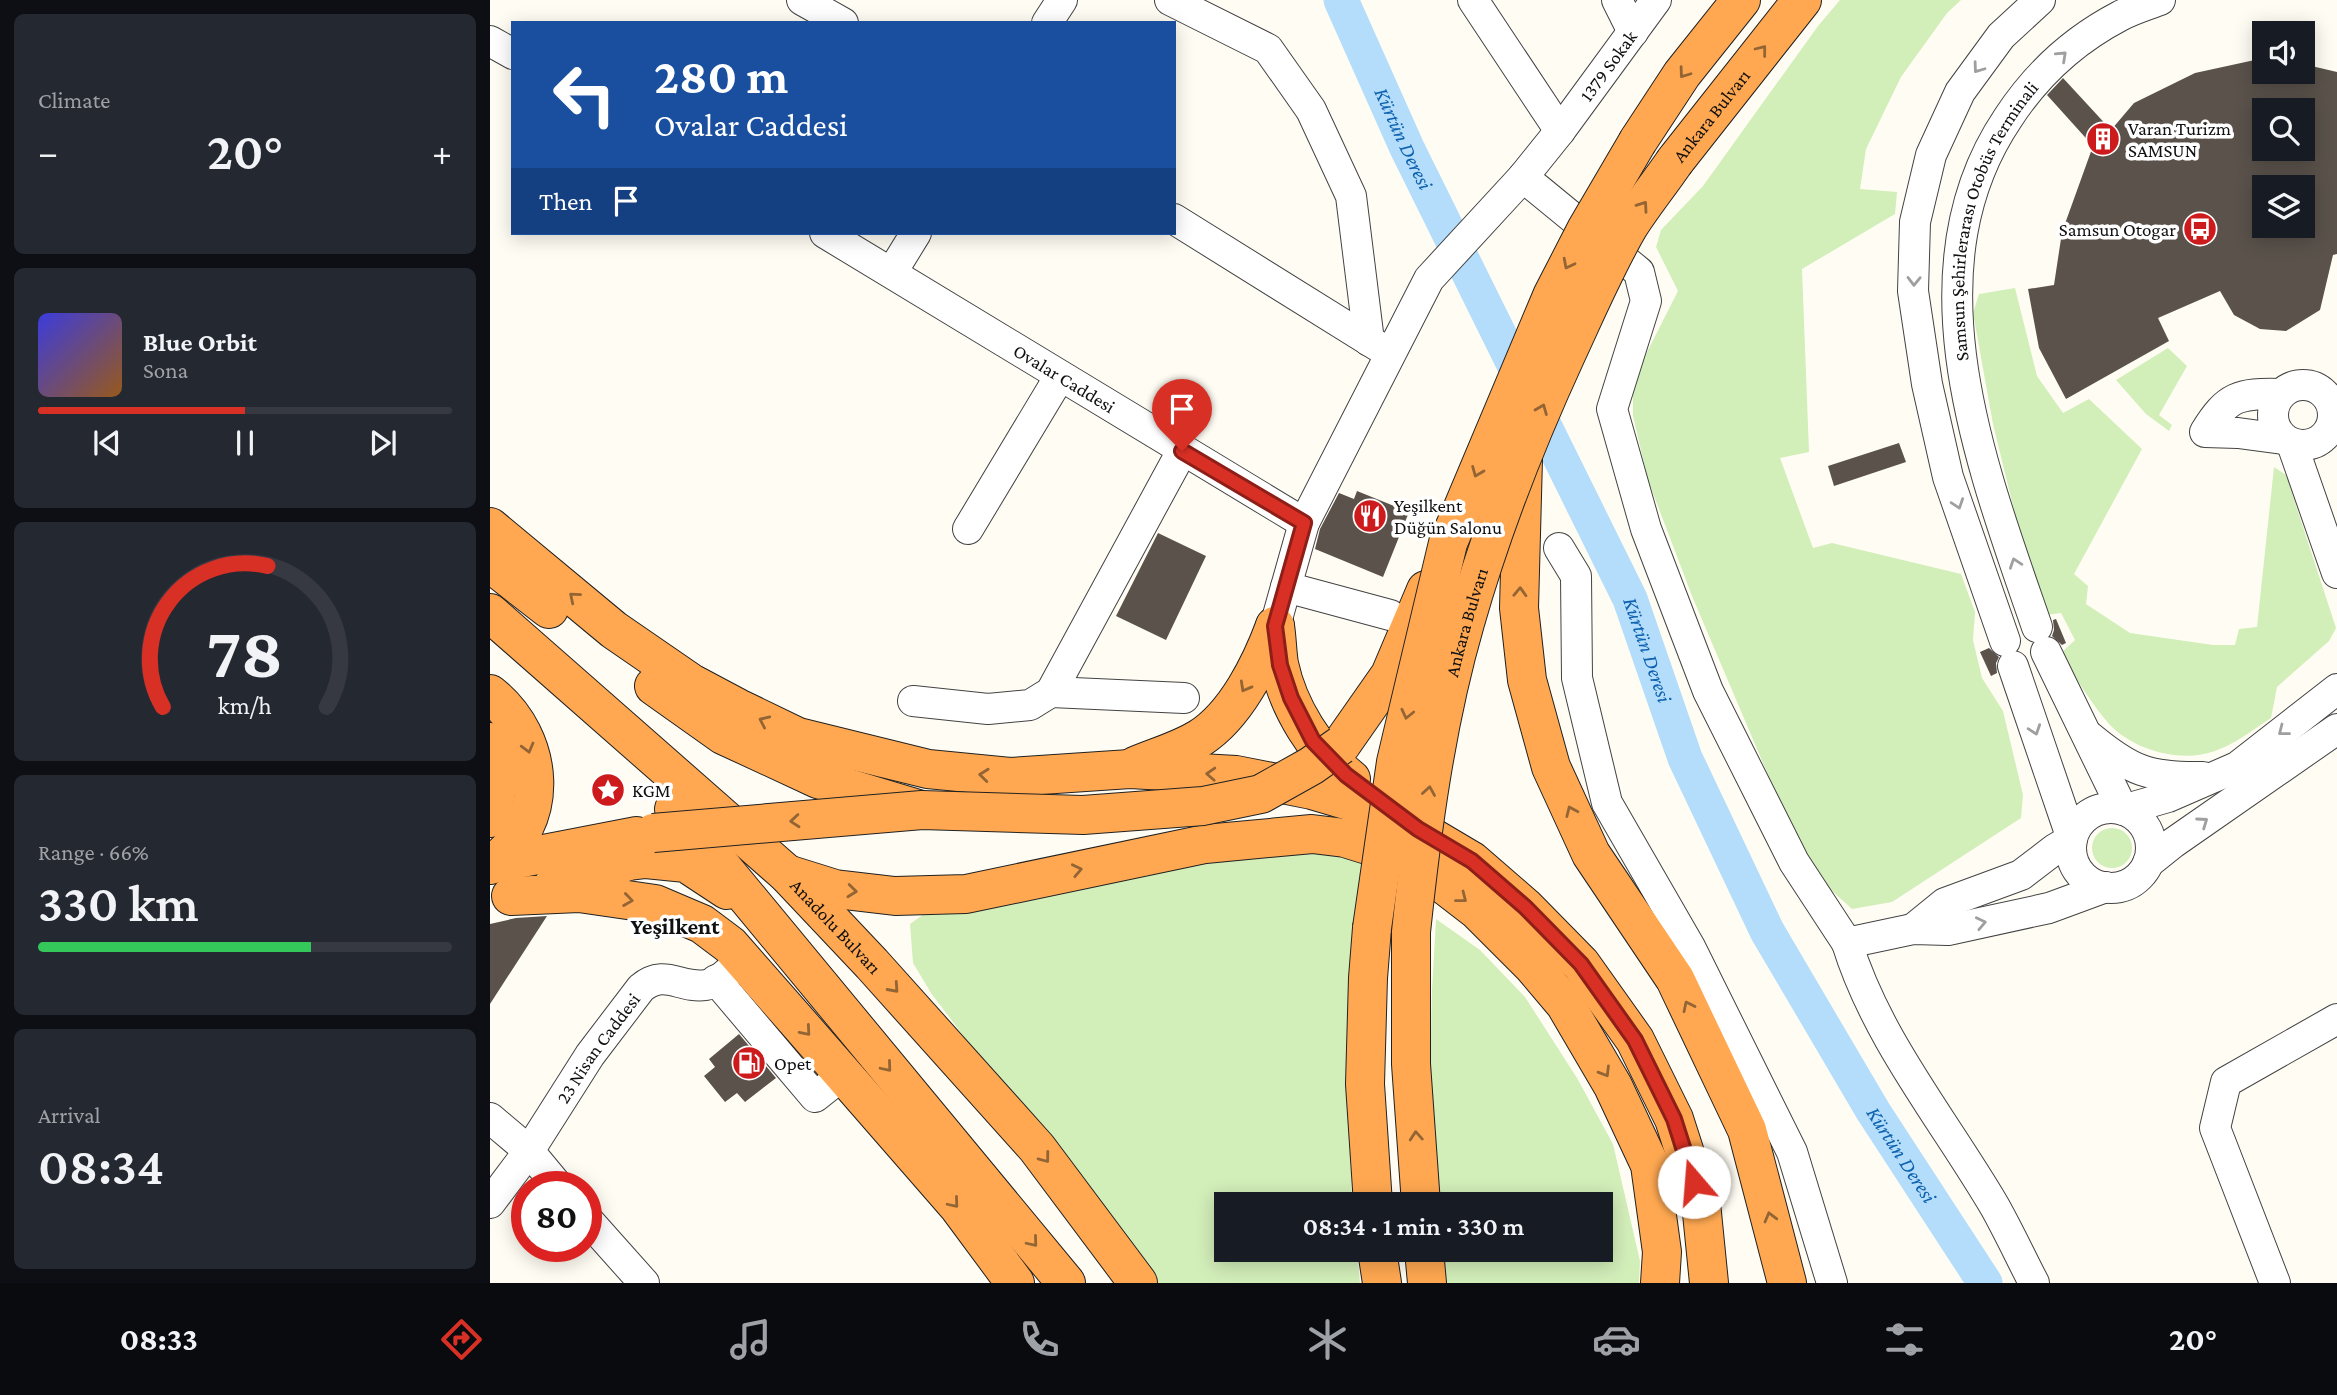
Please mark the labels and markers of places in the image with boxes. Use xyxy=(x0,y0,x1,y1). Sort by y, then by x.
place label: Varan Turizm SAMSUN xyxy=(2128,118,2231,161)
building icon: Varan Turizm SAMSUN xyxy=(2084,120,2122,158)
bus stop icon: Samsun Otogar xyxy=(2181,210,2219,248)
place label: Samsun Otogar xyxy=(2059,219,2176,240)
pin xyxy=(1152,379,1212,451)
place label: Yeşilkent Düğün Salonu xyxy=(1394,495,1502,538)
restaurant icon: Yeşilkent Düğün Salonu xyxy=(1351,497,1389,535)
place icon: KGM xyxy=(589,771,627,809)
place label: KGM xyxy=(632,780,671,801)
fuel station icon: Opet xyxy=(730,1044,768,1082)
place label: Opet xyxy=(774,1053,812,1074)

